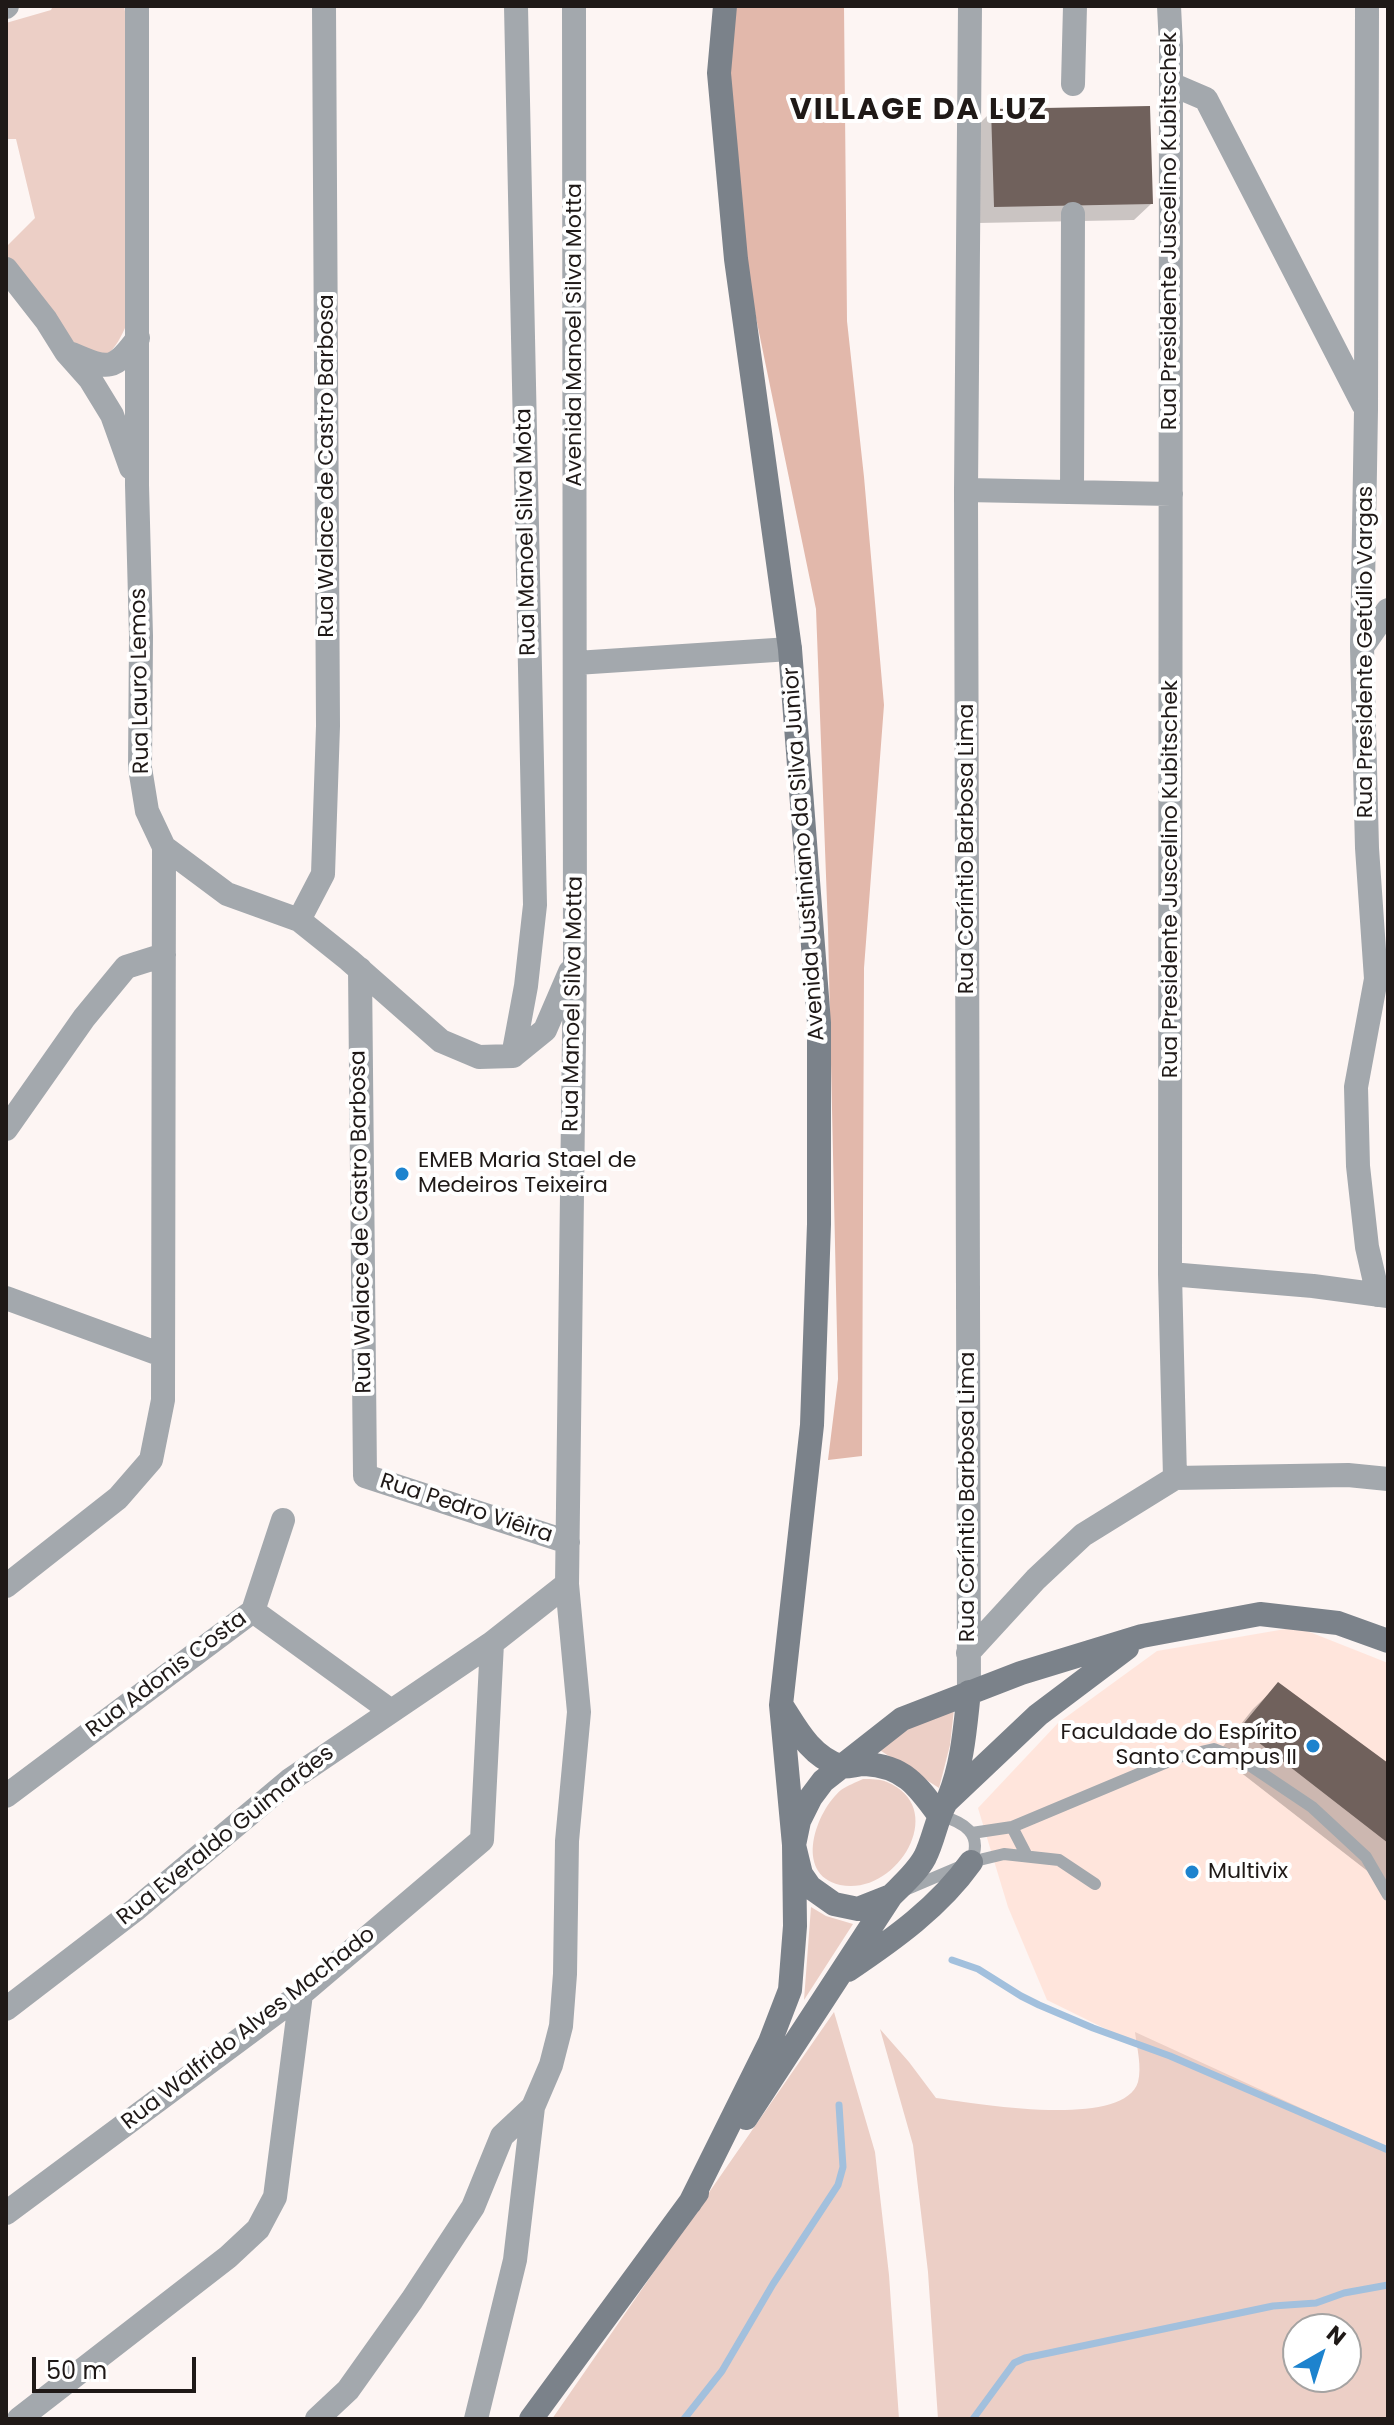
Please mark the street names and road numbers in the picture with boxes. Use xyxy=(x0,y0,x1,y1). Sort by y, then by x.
street label: Rua Presidente Juscelino Kubitschek xyxy=(1157,32,1183,430)
street label: Avenida Manoel Silva Motta xyxy=(562,183,588,487)
street label: Rua Walace de Castro Barbosa xyxy=(314,294,340,638)
street label: Rua Manoel Silva Mota xyxy=(512,408,542,656)
street label: Rua Presidente Getúlio Vargas xyxy=(1353,486,1379,818)
street label: Rua Lauro Lemos xyxy=(126,588,156,774)
street label: Avenida Justiniano da Silva Junior xyxy=(779,666,831,1042)
street label: Rua Presidente Juscelino Kubitschek xyxy=(1158,680,1184,1078)
street label: Rua Coríntio Barbosa Lima xyxy=(954,704,980,994)
street label: Rua Manoel Silva Motta xyxy=(559,876,589,1132)
street label: Rua Walace de Castro Barbosa xyxy=(346,1050,378,1394)
street label: Rua Coríntio Barbosa Lima xyxy=(955,1352,981,1642)
street label: Rua Pedro Viêira xyxy=(376,1469,556,1549)
street label: Rua Adonis Costa xyxy=(81,1606,253,1744)
street label: Rua Everaldo Guimarães xyxy=(112,1740,340,1932)
street label: Rua Walfrido Alves Machado xyxy=(117,1922,381,2136)

